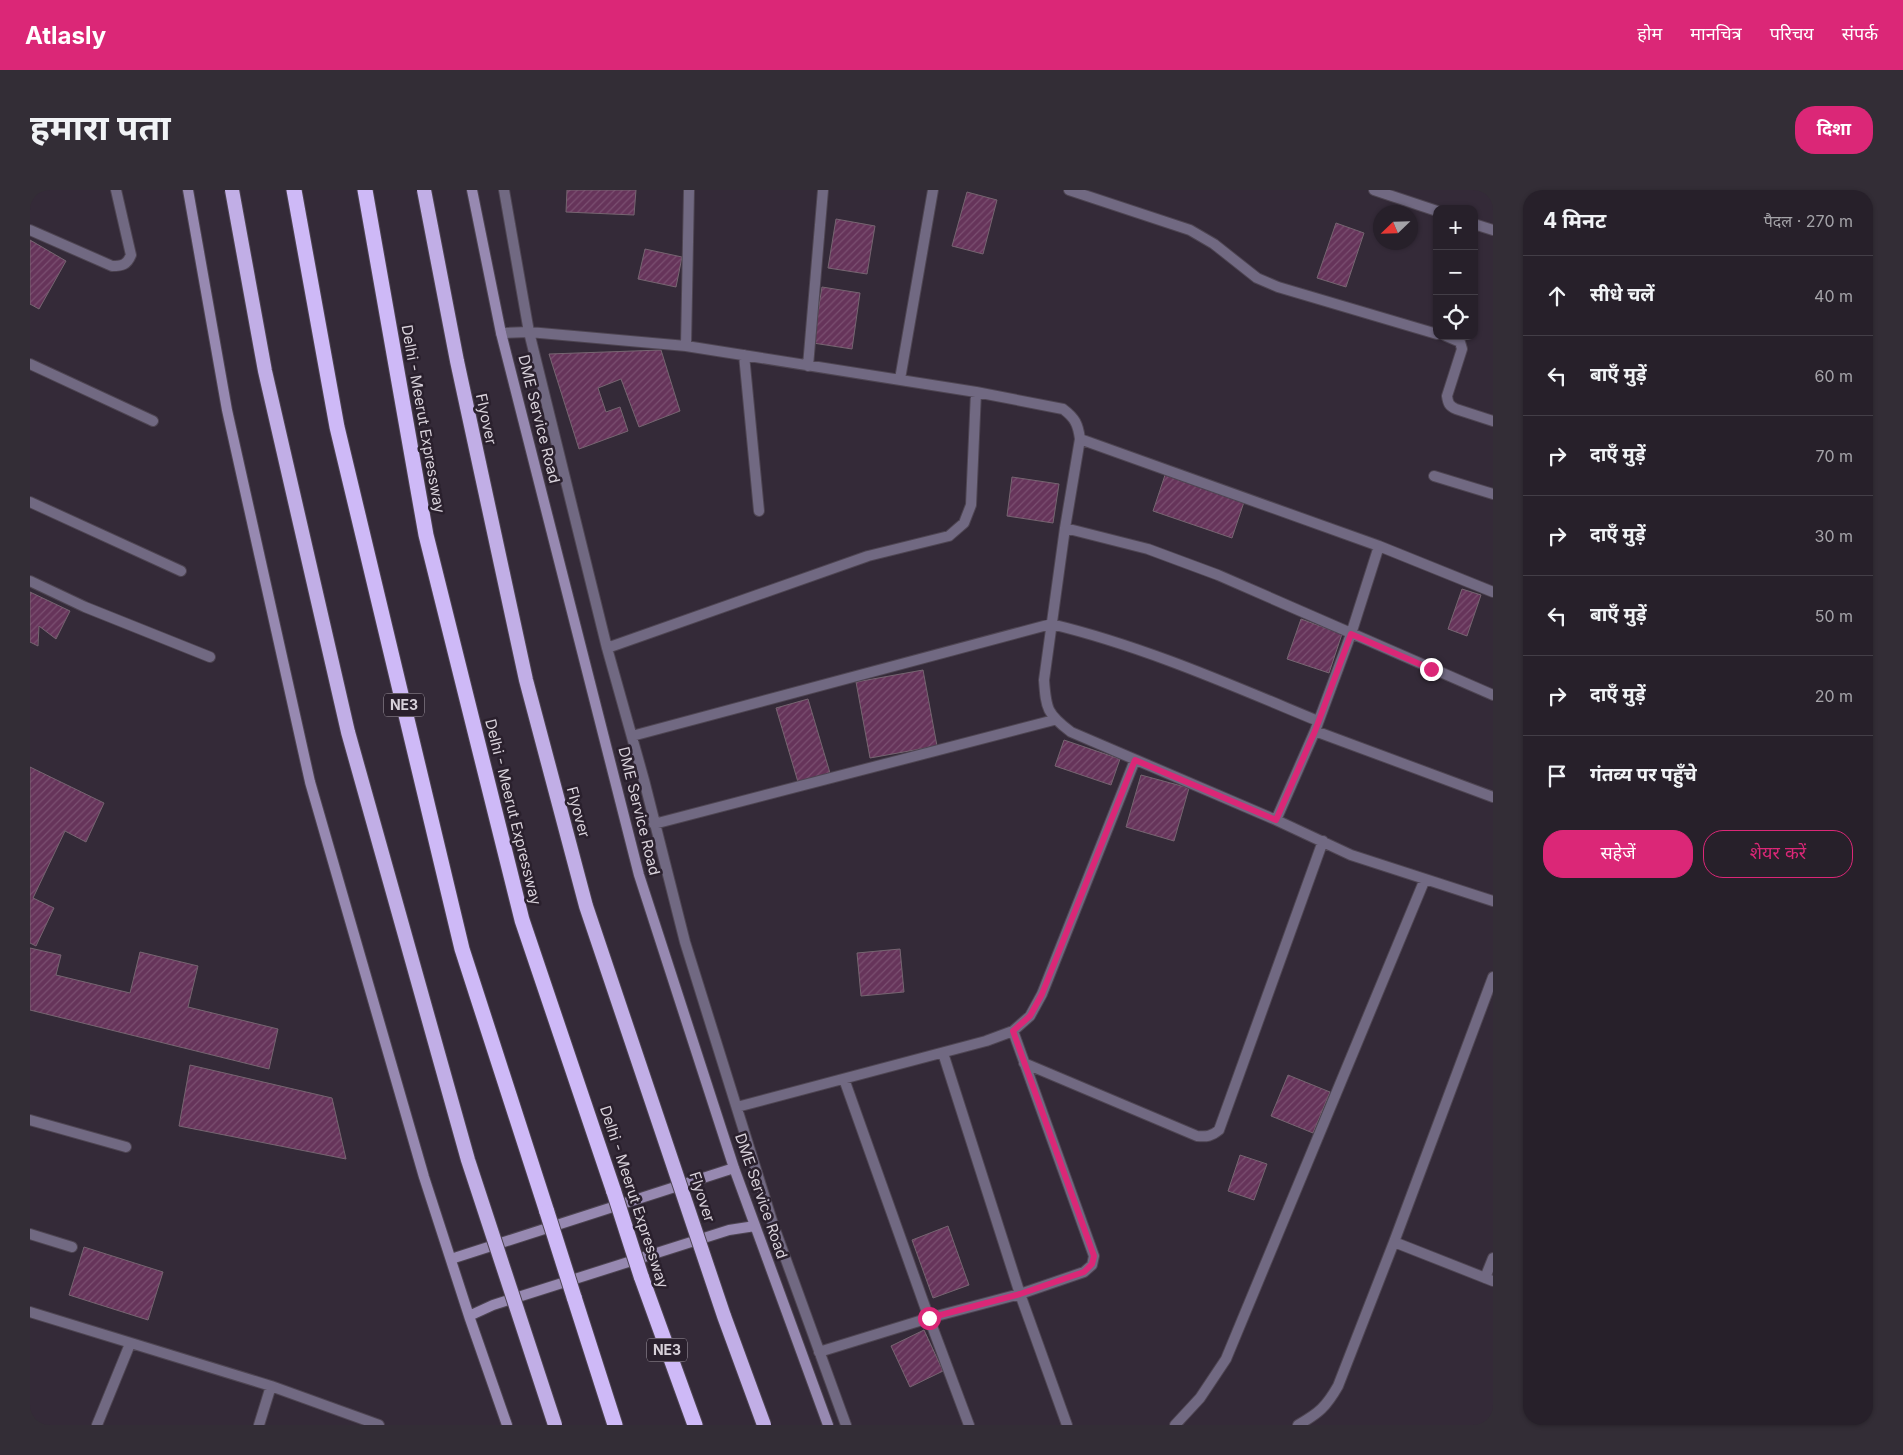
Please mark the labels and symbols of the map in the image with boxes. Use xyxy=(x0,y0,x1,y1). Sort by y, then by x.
north arrow xyxy=(1373,205,1418,250)
street label: Delhi - Meerut Expressway xyxy=(398,323,450,515)
street label: DME Service Road xyxy=(514,353,565,485)
street label: Flyover xyxy=(472,392,501,447)
route end xyxy=(1420,658,1443,681)
road number: NE3 xyxy=(384,694,424,716)
street label: Delhi - Meerut Expressway xyxy=(481,717,546,907)
street label: DME Service Road xyxy=(614,745,665,877)
street label: Flyover xyxy=(563,784,594,840)
street label: Delhi - Meerut Expressway xyxy=(596,1103,673,1291)
street label: DME Service Road xyxy=(731,1131,792,1261)
street label: Flyover xyxy=(685,1169,720,1225)
route start xyxy=(918,1307,941,1330)
road number: NE3 xyxy=(647,1338,687,1362)

